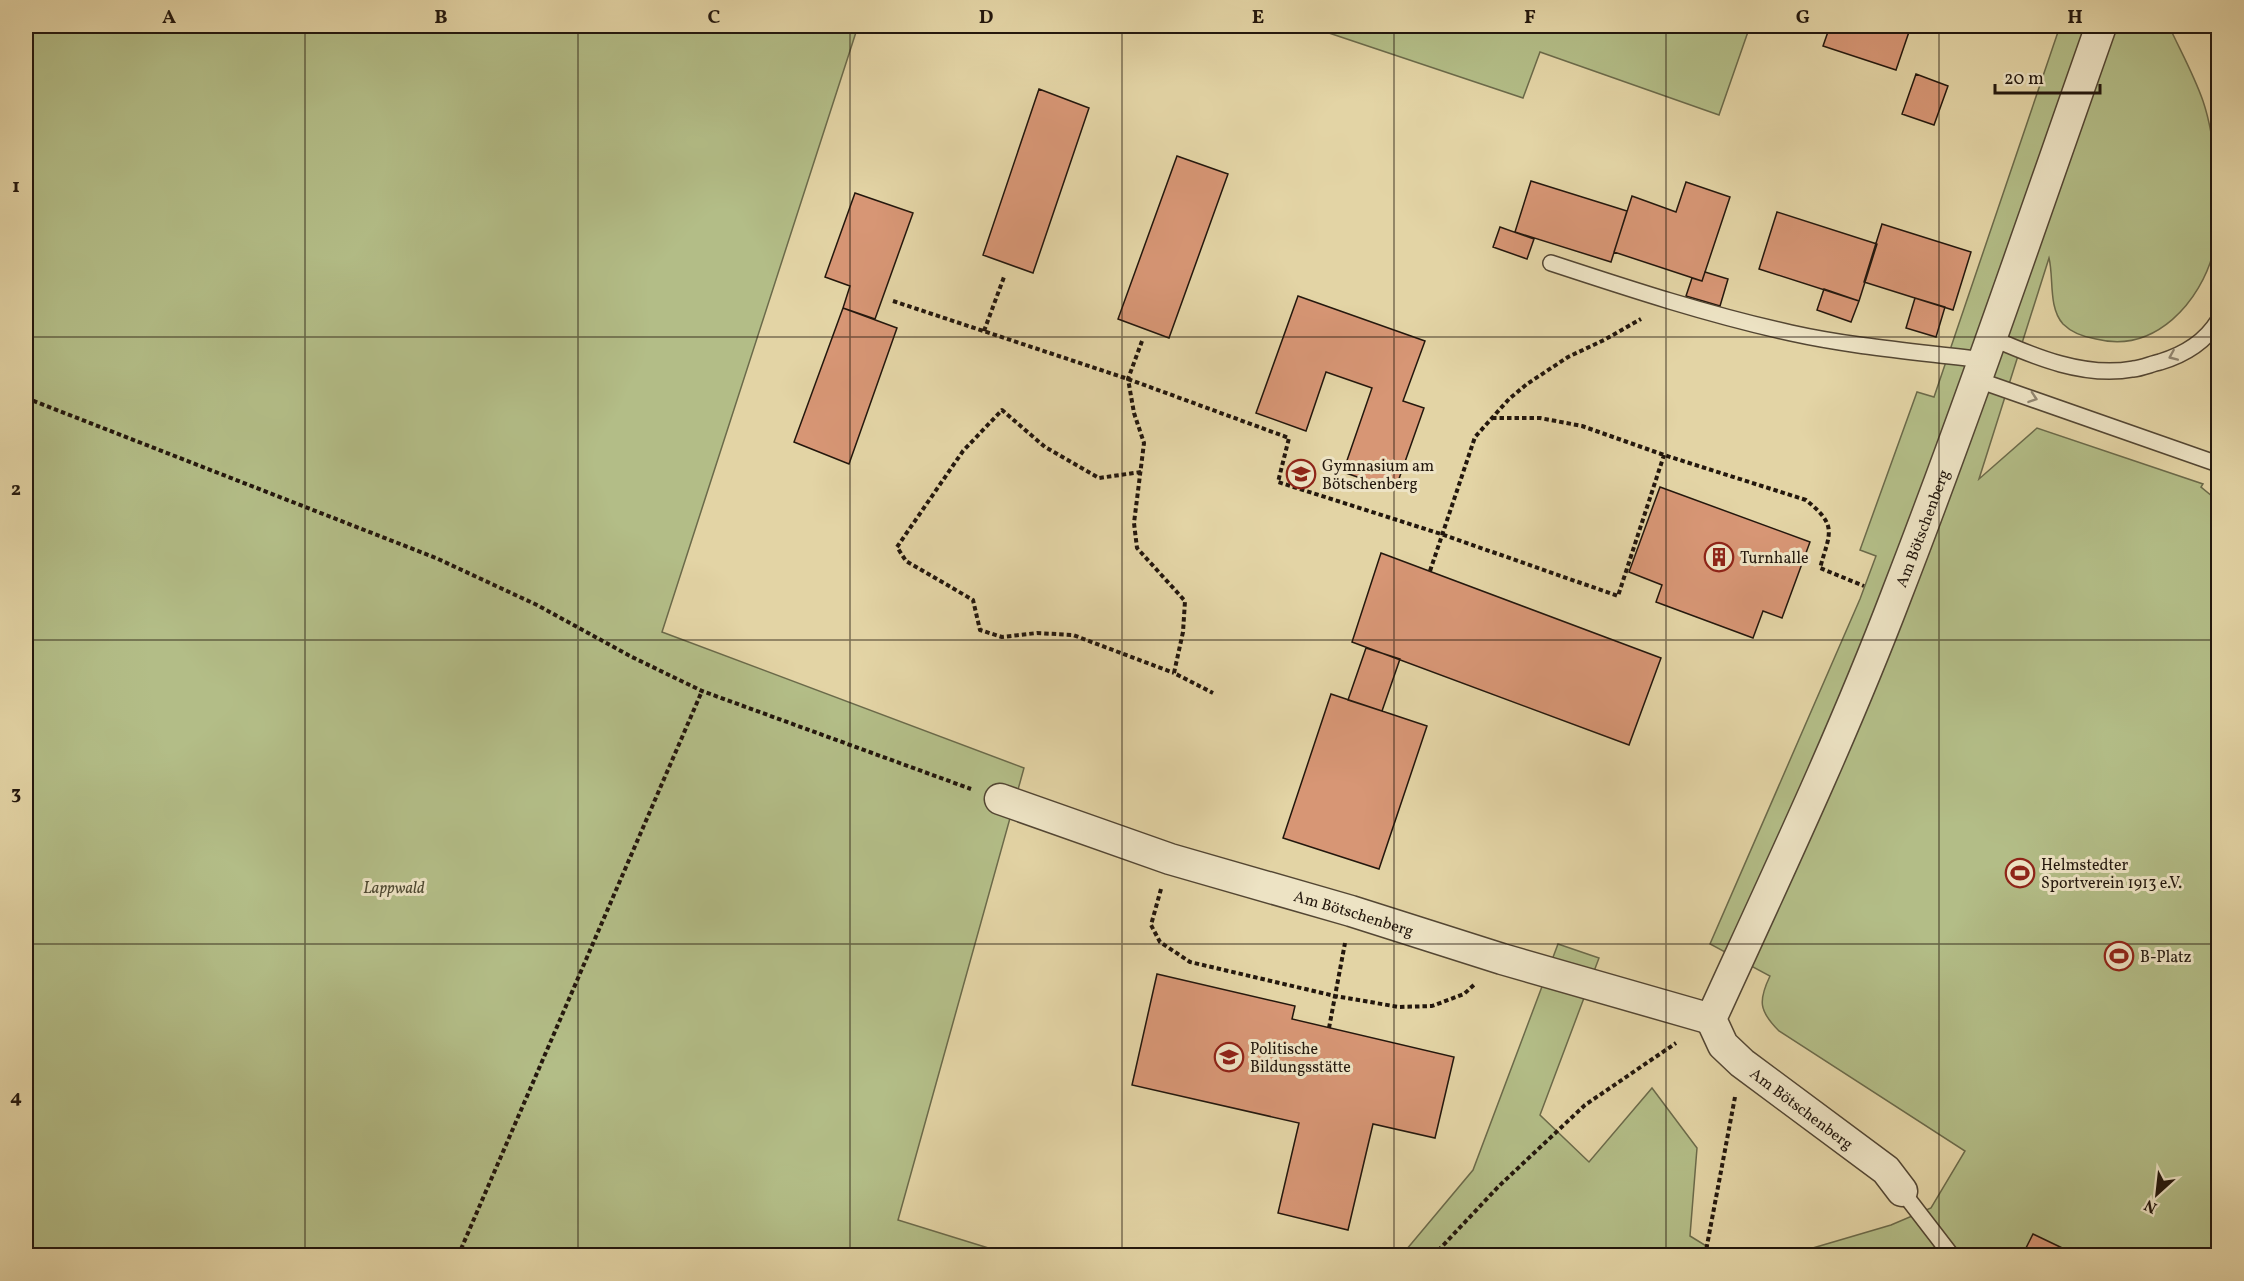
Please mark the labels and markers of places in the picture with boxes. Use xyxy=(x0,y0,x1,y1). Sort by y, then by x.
place label: Gymnasium am Bötschenberg xyxy=(1322,456,1434,496)
school or university icon: Gymnasium am Bötschenberg xyxy=(1285,458,1317,490)
building icon: Turnhalle xyxy=(1703,541,1735,573)
place label: Turnhalle xyxy=(1740,548,1809,570)
place label: Helmstedter Sportverein 1913 e.V. xyxy=(2041,855,2182,895)
sports icon: Helmstedter Sportverein 1913 e.V. xyxy=(2004,857,2036,889)
sports icon: B-Platz xyxy=(2103,940,2135,972)
place label: B-Platz xyxy=(2140,947,2192,969)
place label: Politische Bildungsstätte xyxy=(1250,1039,1351,1079)
school or university icon: Politische Bildungsstätte xyxy=(1213,1041,1245,1073)

